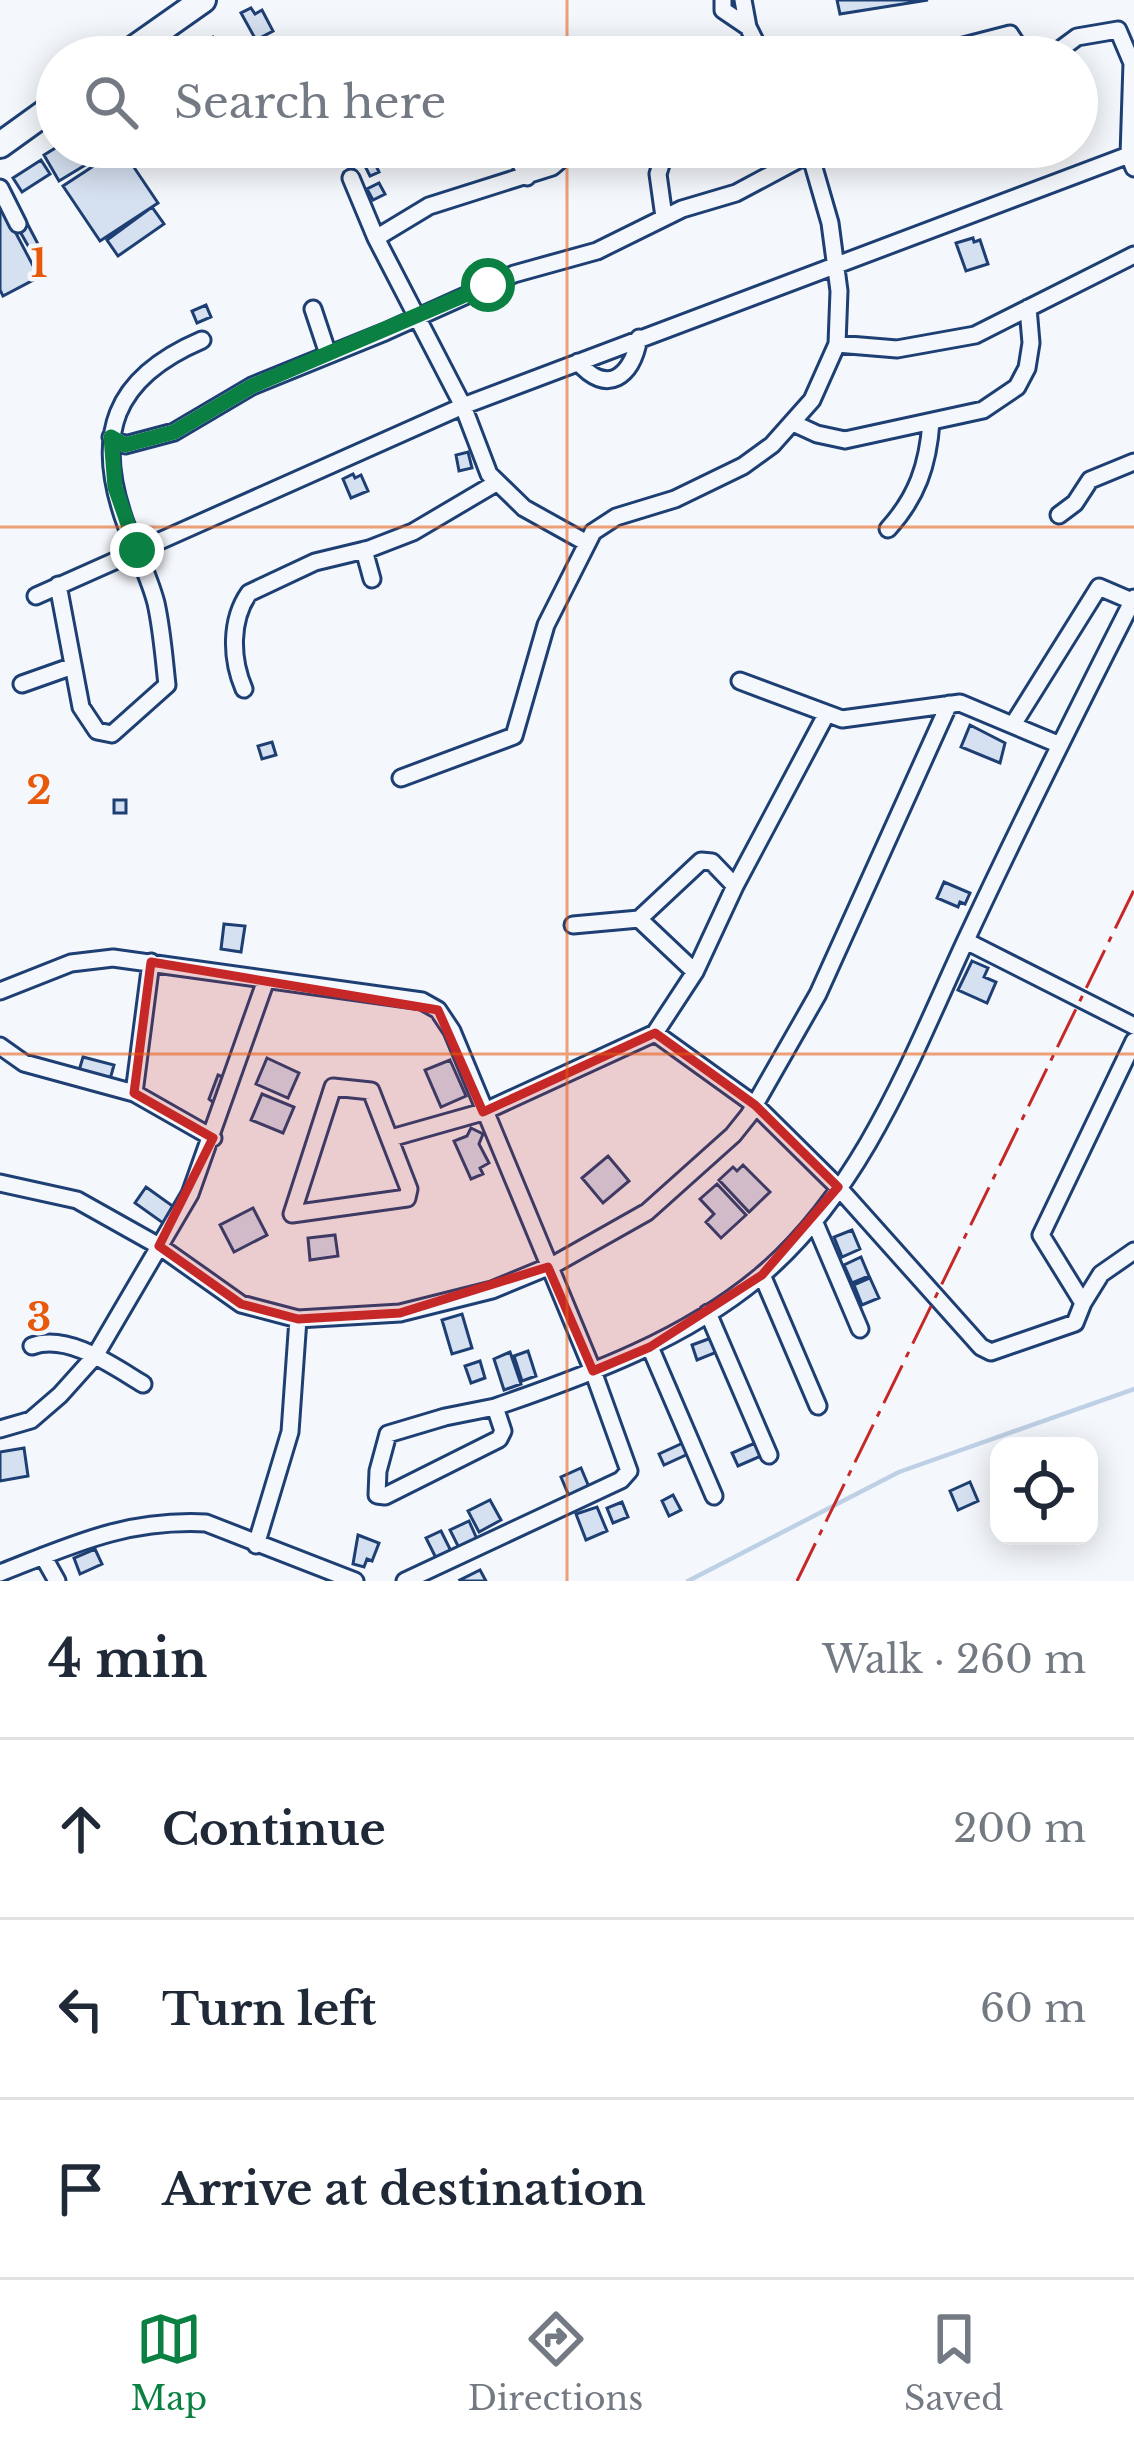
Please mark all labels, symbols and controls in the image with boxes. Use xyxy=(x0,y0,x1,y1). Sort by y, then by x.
search box xyxy=(36,36,1098,168)
icon: search xyxy=(78,69,144,135)
text: Search here xyxy=(174,74,446,130)
text: 1 xyxy=(30,239,48,288)
route start xyxy=(461,258,515,312)
route end xyxy=(110,523,164,577)
text: 2 xyxy=(26,766,52,815)
text: 3 xyxy=(27,1293,51,1342)
map controls xyxy=(990,1437,1098,1545)
button: locate xyxy=(990,1437,1098,1545)
text: 4 min xyxy=(48,1628,207,1691)
text: Walk · 260 m xyxy=(822,1635,1086,1684)
icon: ahead xyxy=(48,1796,114,1862)
text: Continue xyxy=(162,1801,386,1857)
text: 200 m xyxy=(953,1804,1086,1853)
icon: left xyxy=(48,1976,114,2042)
text: Turn left xyxy=(162,1981,376,2037)
text: 60 m xyxy=(980,1984,1086,2033)
icon: arrive xyxy=(48,2156,114,2222)
text: Arrive at destination xyxy=(162,2161,646,2217)
tab: Map xyxy=(130,2306,207,2419)
tab: Directions xyxy=(468,2306,643,2419)
tab: Saved xyxy=(904,2306,1004,2419)

